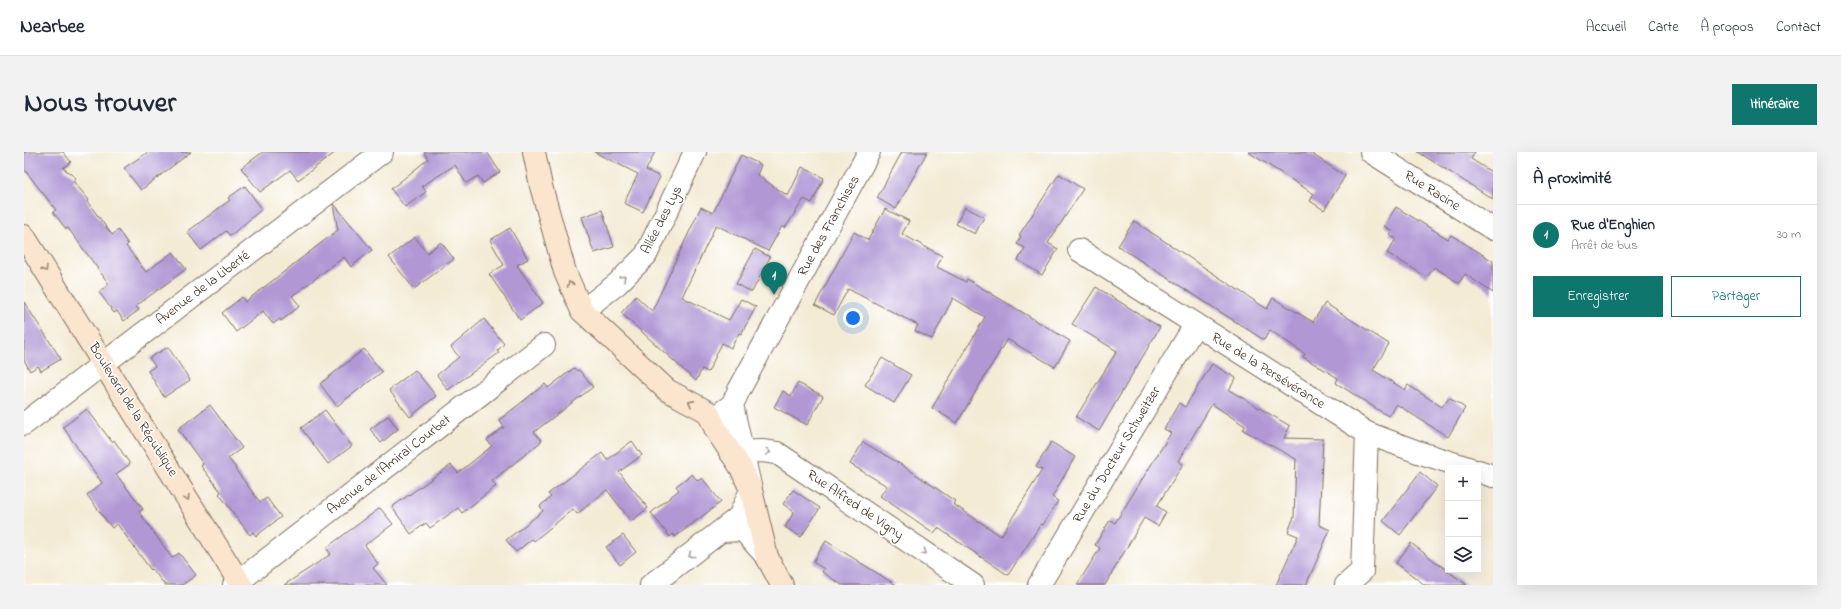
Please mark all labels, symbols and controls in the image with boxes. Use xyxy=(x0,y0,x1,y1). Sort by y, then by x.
text: Nearbee xyxy=(20,14,85,41)
text: Accueil xyxy=(1586,17,1626,38)
text: Carte xyxy=(1648,17,1679,38)
text: À propos xyxy=(1701,17,1754,38)
text: Contact xyxy=(1776,17,1821,38)
text: Nous trouver xyxy=(24,84,176,125)
button: Itinéraire xyxy=(1732,84,1817,125)
street label: Rue Racine xyxy=(1400,165,1465,217)
text: À proximité xyxy=(1533,166,1611,191)
street label: Rue des Franchises xyxy=(792,172,866,280)
street label: Allée des Lys xyxy=(636,182,689,258)
text: Rue d'Enghien xyxy=(1571,214,1655,236)
text: 1 xyxy=(1544,225,1548,244)
text: 30 m xyxy=(1777,225,1801,244)
text: Arrêt de bus xyxy=(1571,236,1638,255)
street label: Avenue de la Liberté xyxy=(152,245,255,330)
pin: 1 xyxy=(761,262,787,295)
one-way arrow xyxy=(40,265,47,272)
one-way arrow xyxy=(618,275,626,282)
button: Enregistrer xyxy=(1533,276,1663,317)
button: Partager xyxy=(1671,276,1801,317)
one-way arrow xyxy=(567,281,575,288)
your location xyxy=(843,308,863,328)
street label: Rue de la Persévérance xyxy=(1207,327,1330,415)
street label: Boulevard de la République xyxy=(83,338,183,482)
street label: Rue du Docteur Schweitzer xyxy=(1068,382,1167,527)
one-way arrow xyxy=(688,400,695,407)
street label: Avenue de l'Amiral Courbet xyxy=(323,410,456,520)
one-way arrow xyxy=(765,447,772,456)
street label: Rue Alfred de Vigny xyxy=(802,465,908,546)
map controls xyxy=(1445,465,1481,573)
button: + xyxy=(1445,465,1481,501)
one-way arrow xyxy=(183,494,190,501)
button: − xyxy=(1445,501,1481,537)
button: layers xyxy=(1445,537,1481,573)
one-way arrow xyxy=(920,547,927,555)
one-way arrow xyxy=(688,550,695,557)

